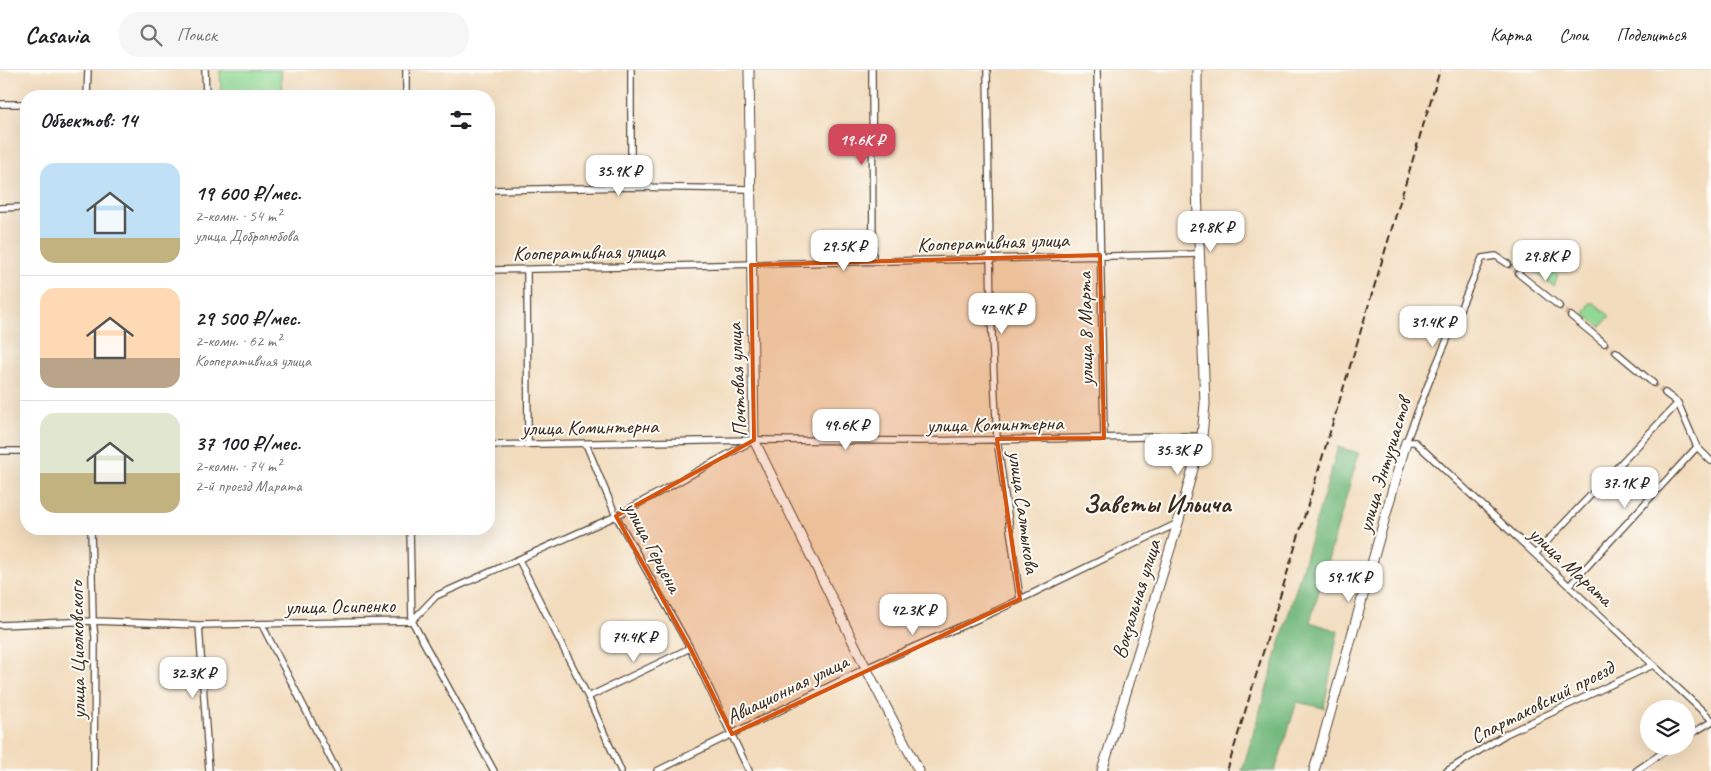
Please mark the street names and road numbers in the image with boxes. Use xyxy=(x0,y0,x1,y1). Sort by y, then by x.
street label: Кооперативная улица xyxy=(917,226,1071,258)
street label: Кооперативная улица xyxy=(513,238,667,266)
street label: улица 8 Марта xyxy=(1071,270,1099,388)
street label: Почтовая улица xyxy=(721,320,753,438)
street label: улица Энтузиастов xyxy=(1351,391,1418,537)
street label: улица Коминтерна xyxy=(924,410,1065,438)
street label: улица Коминтерна xyxy=(519,413,660,441)
street label: улица Салтыкова xyxy=(1002,447,1046,577)
street label: улица Герцена xyxy=(617,495,689,599)
street label: улица Марата xyxy=(1522,519,1620,613)
street label: Вокзальная улица xyxy=(1106,535,1167,662)
street label: улица Циолковского xyxy=(63,578,91,721)
street label: улица Осипенко xyxy=(283,592,397,620)
street label: Авиационная улица xyxy=(722,647,854,730)
street label: Спартаковский проезд xyxy=(1466,653,1620,749)

